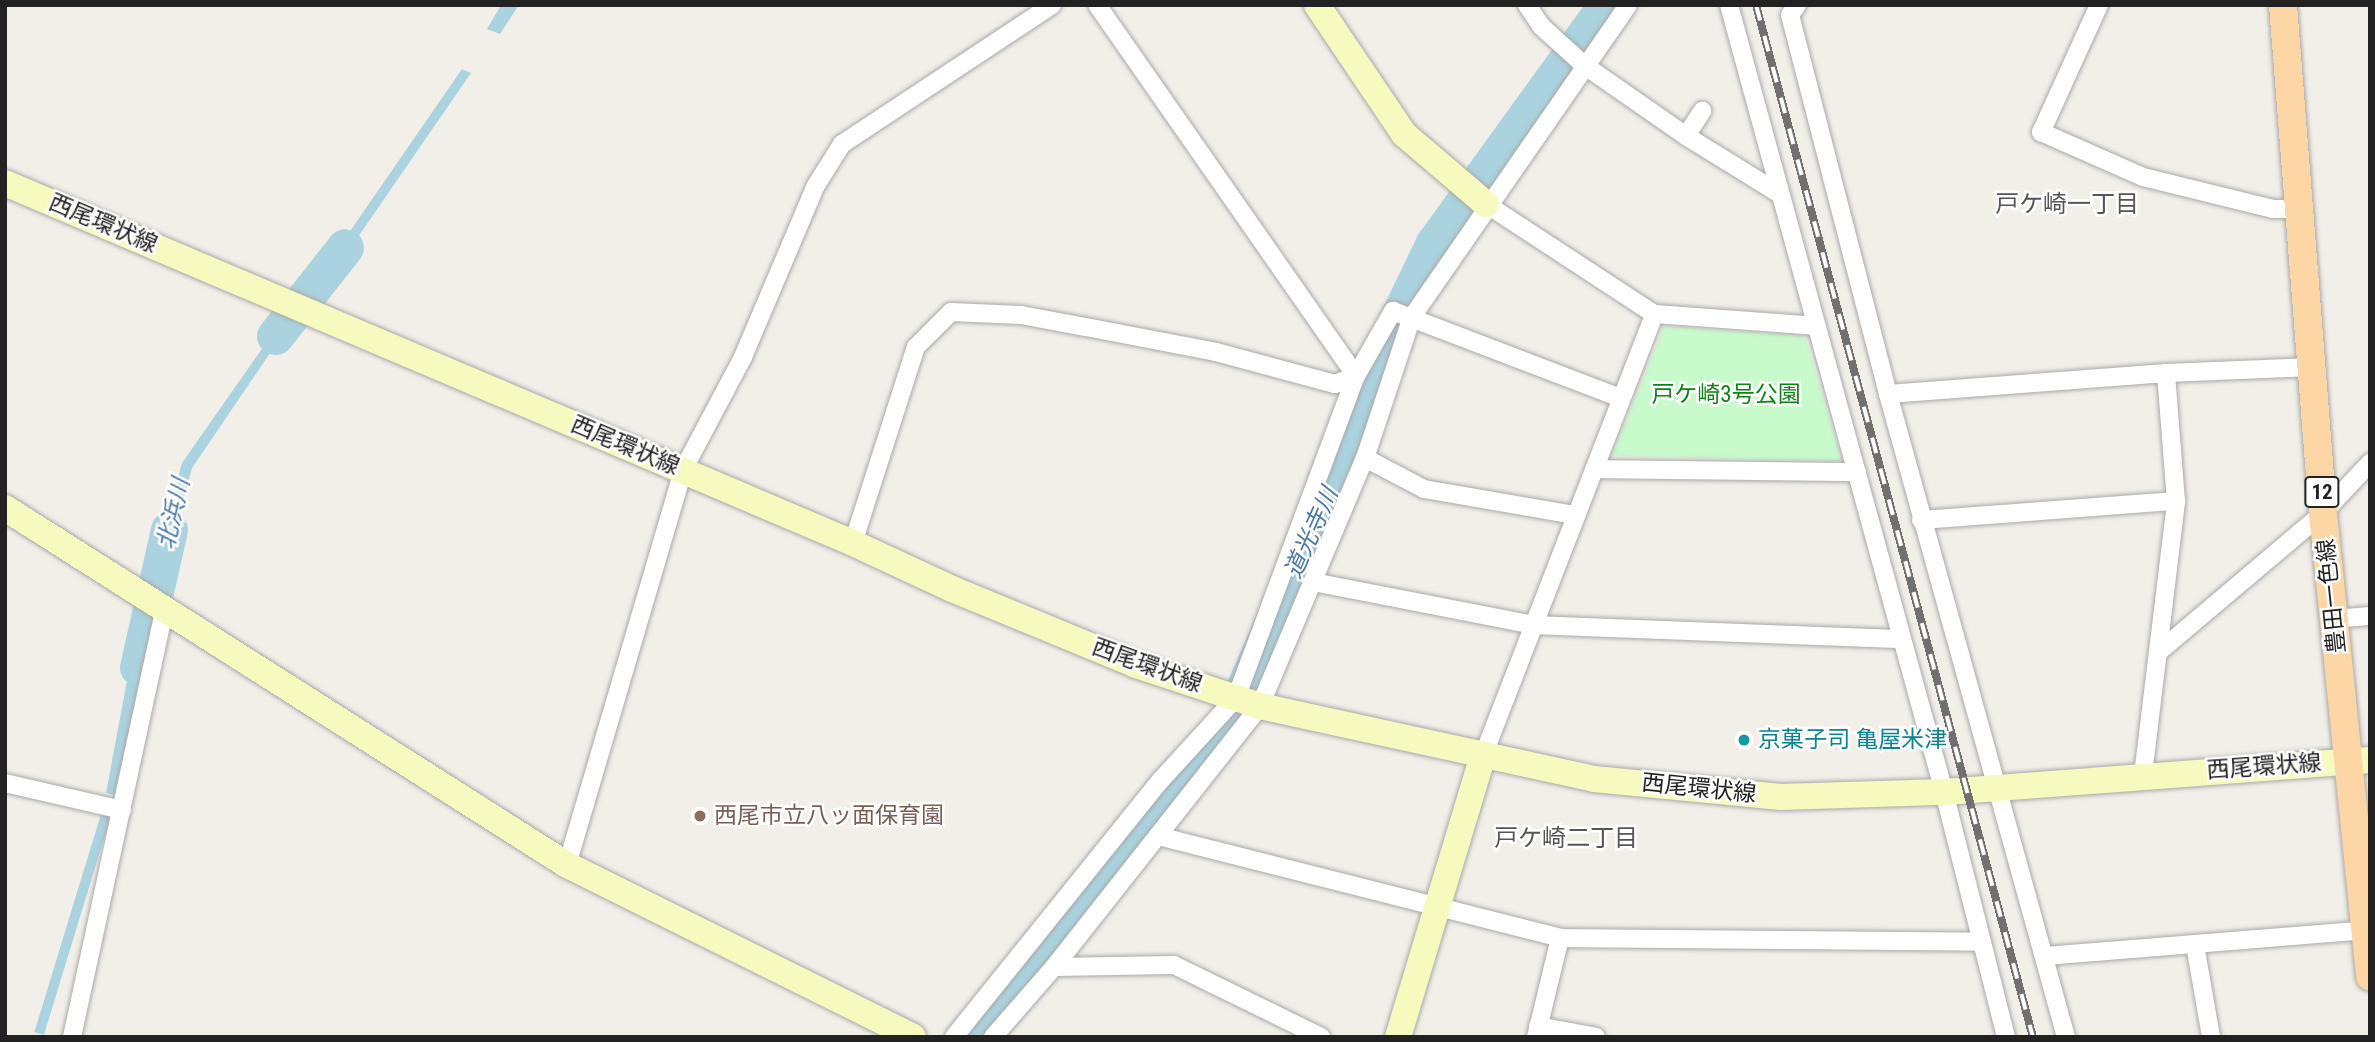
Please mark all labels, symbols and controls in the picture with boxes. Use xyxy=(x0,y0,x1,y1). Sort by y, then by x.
street label: 西尾環状線 xyxy=(45,189,161,259)
district label: 戸ケ崎一丁目 xyxy=(1995,191,2139,219)
park label: 戸ケ崎3号公園 xyxy=(1651,381,1801,409)
street label: 西尾環状線 xyxy=(567,411,683,481)
road number: 12 xyxy=(2303,475,2341,510)
water label: 北浜川 xyxy=(152,476,196,552)
water label: 道光寺川 xyxy=(1279,483,1345,583)
street label: 豊田一色線 xyxy=(2312,537,2352,655)
street label: 西尾環状線 xyxy=(1088,633,1206,699)
place label: 京菓子司 亀屋米津 xyxy=(1758,726,1947,754)
marker: 京菓子司 亀屋米津 xyxy=(1736,732,1752,748)
street label: 西尾環状線 xyxy=(2206,749,2322,785)
street label: 西尾環状線 xyxy=(1640,769,1758,809)
place label: 西尾市立八ッ面保育園 xyxy=(714,802,944,830)
marker: 西尾市立八ッ面保育園 xyxy=(692,808,708,824)
district label: 戸ケ崎二丁目 xyxy=(1494,825,1638,853)

